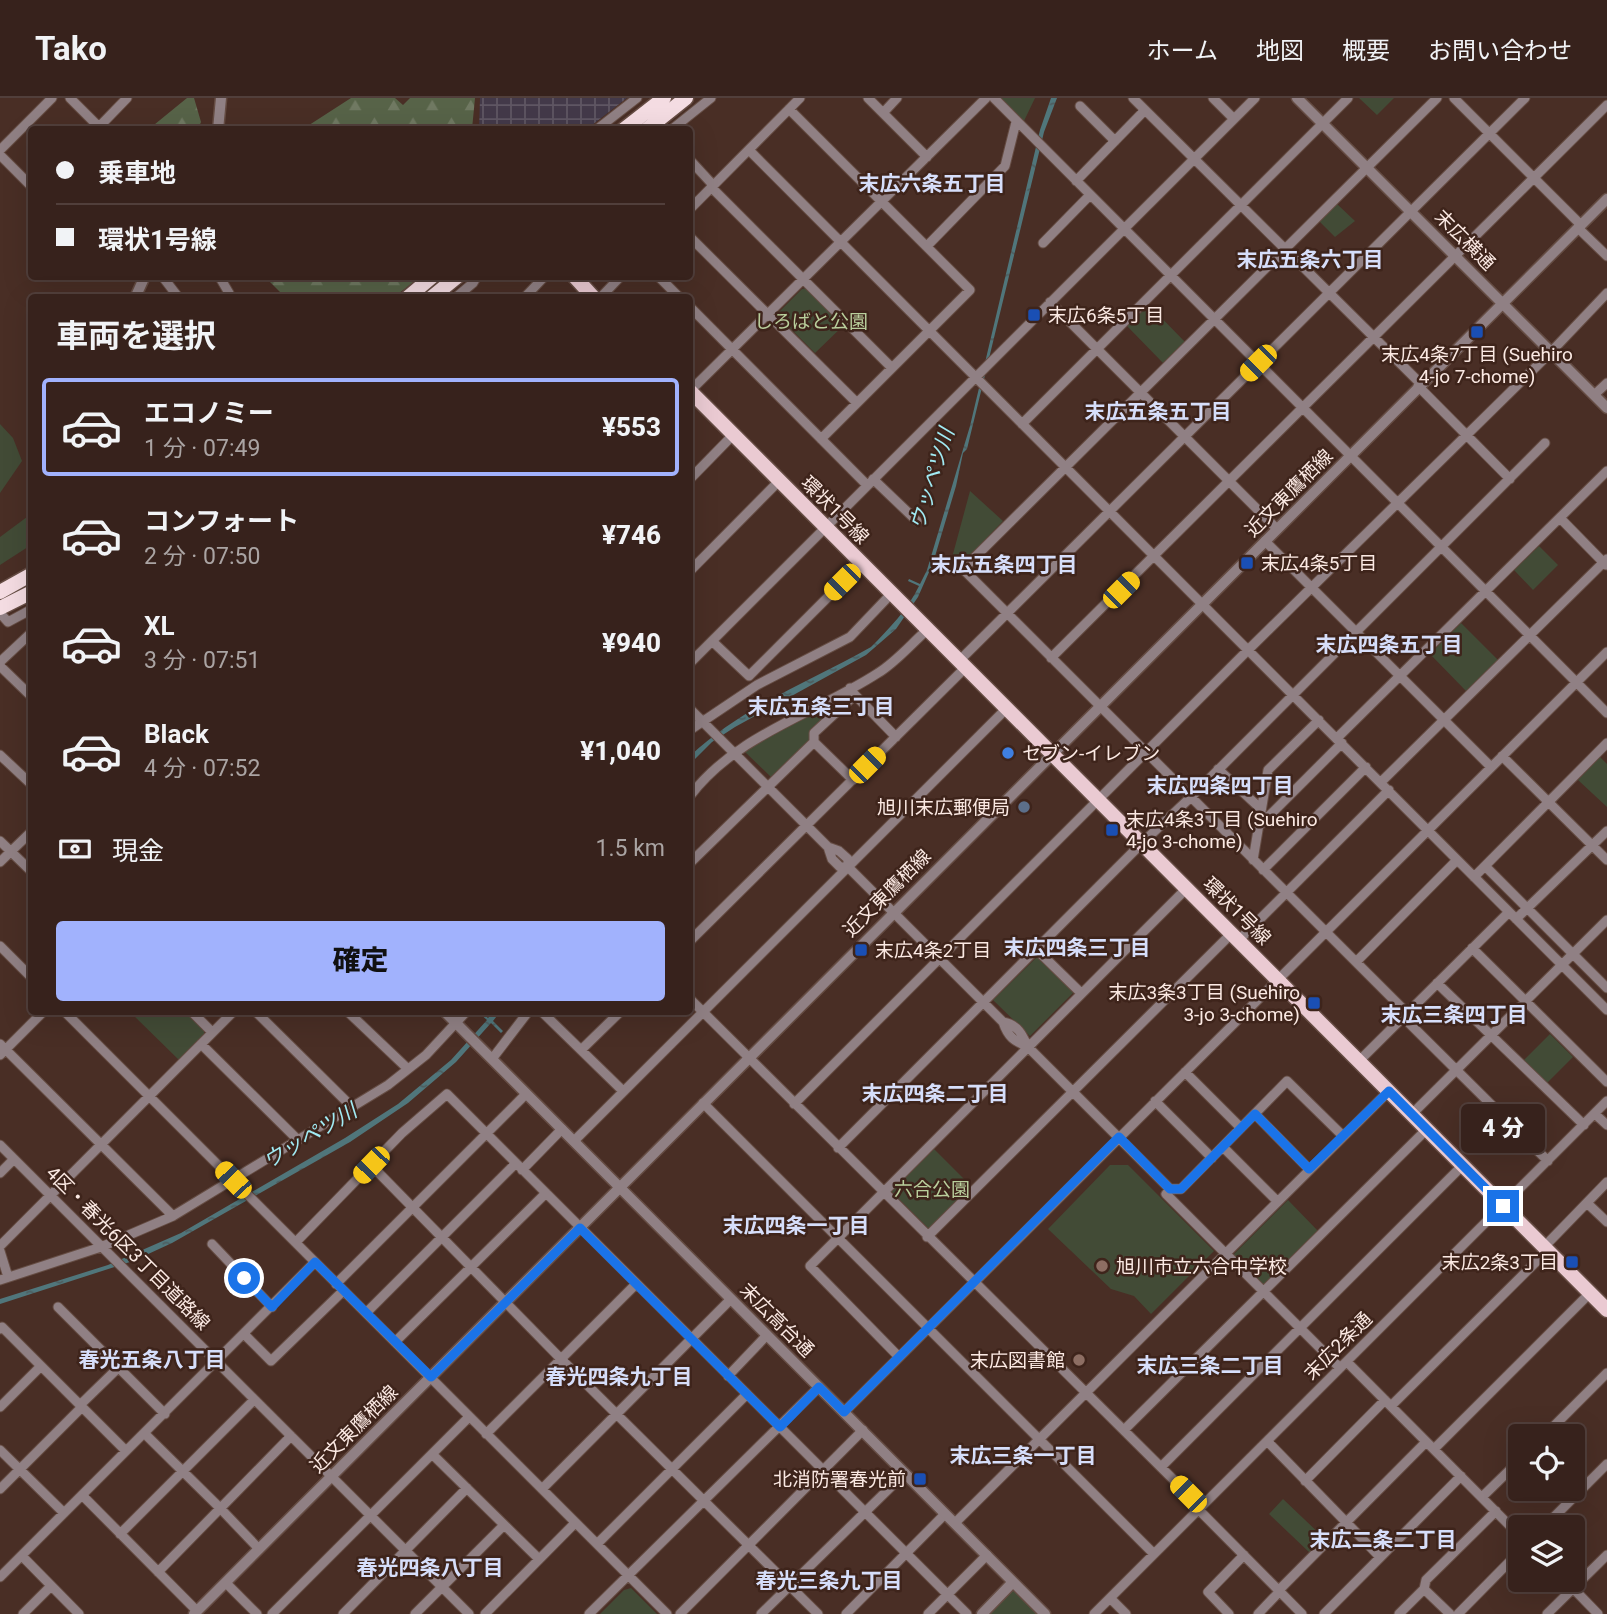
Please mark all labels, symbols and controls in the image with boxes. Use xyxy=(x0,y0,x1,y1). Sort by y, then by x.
text: Tako xyxy=(35,29,107,68)
text: ホーム xyxy=(1147,37,1218,65)
text: 地図 xyxy=(1256,37,1304,65)
text: 概要 xyxy=(1342,37,1390,65)
text: お問い合わせ xyxy=(1428,37,1572,65)
text: 乗車地 xyxy=(98,158,176,188)
district label: 末広六条五丁目 xyxy=(859,172,1006,196)
street label: 末広横通 xyxy=(1430,205,1500,275)
text: 環状1号線 xyxy=(98,225,217,255)
district label: 末広五条六丁目 xyxy=(1237,248,1384,272)
place label: 末広6条5丁目 xyxy=(1048,304,1164,327)
marker: 末広6条5丁目 xyxy=(1026,307,1042,323)
park label: しろばと公園 xyxy=(754,310,868,333)
text: 車両を選択 xyxy=(56,317,216,355)
marker: 末広4条7丁目 (Suehiro 4-jo 7-chome) xyxy=(1469,324,1485,340)
car xyxy=(1236,341,1281,385)
place label: 末広4条7丁目 (Suehiro 4-jo 7-chome) xyxy=(1381,343,1573,388)
icon: car xyxy=(60,396,123,459)
text: エコノミー xyxy=(144,398,274,428)
district label: 末広五条五丁目 xyxy=(1085,400,1232,424)
text: ¥553 xyxy=(602,412,661,442)
water label: ウッペツ川 xyxy=(905,423,959,533)
text: 1 分 · 07:49 xyxy=(144,435,260,462)
street label: 近文東鷹栖線 xyxy=(1241,445,1337,541)
street label: 環状1号線 xyxy=(796,471,874,549)
icon: car xyxy=(60,504,123,567)
text: コンフォート xyxy=(144,506,299,536)
text: ¥746 xyxy=(602,520,661,550)
text: 2 分 · 07:50 xyxy=(144,543,260,570)
place label: 末広4条5丁目 xyxy=(1261,552,1377,575)
district label: 末広五条四丁目 xyxy=(931,553,1078,577)
marker: 末広4条5丁目 xyxy=(1239,555,1255,571)
car xyxy=(820,560,865,604)
car xyxy=(1099,568,1144,612)
text: XL xyxy=(144,611,175,641)
icon: car xyxy=(60,612,123,675)
text: ¥940 xyxy=(602,628,661,658)
district label: 末広四条五丁目 xyxy=(1316,633,1463,657)
text: 3 分 · 07:51 xyxy=(144,647,260,674)
district label: 末広五条三丁目 xyxy=(748,695,895,719)
text: Black xyxy=(144,719,209,749)
icon: car xyxy=(60,720,123,783)
text: ¥1,040 xyxy=(580,736,661,766)
place label: セブン-イレブン xyxy=(1022,742,1160,765)
car xyxy=(845,743,890,787)
marker: セブン-イレブン xyxy=(1000,745,1016,761)
text: 4 分 · 07:52 xyxy=(144,755,260,782)
district label: 末広四条四丁目 xyxy=(1147,774,1294,798)
place label: 旭川末広郵便局 xyxy=(877,796,1010,819)
marker: 旭川末広郵便局 xyxy=(1016,799,1032,815)
place label: 末広4条3丁目 (Suehiro 4-jo 3-chome) xyxy=(1126,808,1318,853)
marker: 末広4条3丁目 (Suehiro 4-jo 3-chome) xyxy=(1104,822,1120,838)
icon: cash xyxy=(56,830,94,868)
text: 1.5 km xyxy=(596,835,665,862)
text: 現金 xyxy=(112,836,164,866)
street label: 近文東鷹栖線 xyxy=(839,845,935,941)
street label: 環状1号線 xyxy=(1198,872,1276,950)
button: 確定 xyxy=(56,921,665,1001)
district label: 末広四条三丁目 xyxy=(1004,936,1151,960)
place label: 末広4条2丁目 xyxy=(875,939,991,962)
marker: 末広4条2丁目 xyxy=(853,942,869,958)
place label: 末広3条3丁目 (Suehiro 3-jo 3-chome) xyxy=(1108,981,1300,1026)
marker: 末広3条3丁目 (Suehiro 3-jo 3-chome) xyxy=(1306,995,1322,1011)
district label: 末広三条四丁目 xyxy=(1381,1003,1528,1027)
district label: 末広四条二丁目 xyxy=(862,1082,1009,1106)
water label: ウッペツ川 xyxy=(259,1098,363,1173)
callout: 4 分 xyxy=(1461,1104,1545,1154)
text: 4 分 xyxy=(1482,1115,1524,1142)
car xyxy=(349,1143,394,1187)
car xyxy=(211,1158,256,1202)
street label: 4区・春光6区3丁目道路線 xyxy=(41,1161,215,1335)
park label: 六合公園 xyxy=(894,1178,970,1201)
route end xyxy=(1487,1190,1519,1222)
district label: 末広四条一丁目 xyxy=(723,1214,870,1238)
place label: 末広2条3丁目 xyxy=(1442,1251,1558,1274)
marker: 末広2条3丁目 xyxy=(1564,1254,1580,1270)
place label: 旭川市立六合中学校 xyxy=(1116,1255,1287,1278)
marker: 旭川市立六合中学校 xyxy=(1094,1258,1110,1274)
route start xyxy=(228,1262,260,1294)
street label: 末広高台通 xyxy=(735,1278,819,1362)
street label: 末広2条通 xyxy=(1299,1307,1377,1385)
district label: 春光五条八丁目 xyxy=(79,1348,226,1372)
place label: 末広図書館 xyxy=(970,1349,1065,1372)
marker: 末広図書館 xyxy=(1071,1352,1087,1368)
district label: 末広三条二丁目 xyxy=(1137,1354,1284,1378)
district label: 春光四条九丁目 xyxy=(546,1365,693,1389)
street label: 近文東鷹栖線 xyxy=(306,1381,402,1477)
map controls xyxy=(1508,1424,1585,1592)
button: locate xyxy=(1508,1424,1585,1501)
district label: 末広三条一丁目 xyxy=(950,1444,1097,1468)
place label: 北消防署春光前 xyxy=(773,1468,906,1491)
marker: 北消防署春光前 xyxy=(912,1471,928,1487)
car xyxy=(1166,1472,1211,1516)
button: layers xyxy=(1508,1515,1585,1592)
district label: 末広二条二丁目 xyxy=(1310,1528,1457,1552)
district label: 春光四条八丁目 xyxy=(357,1556,504,1580)
district label: 春光三条九丁目 xyxy=(756,1569,903,1593)

